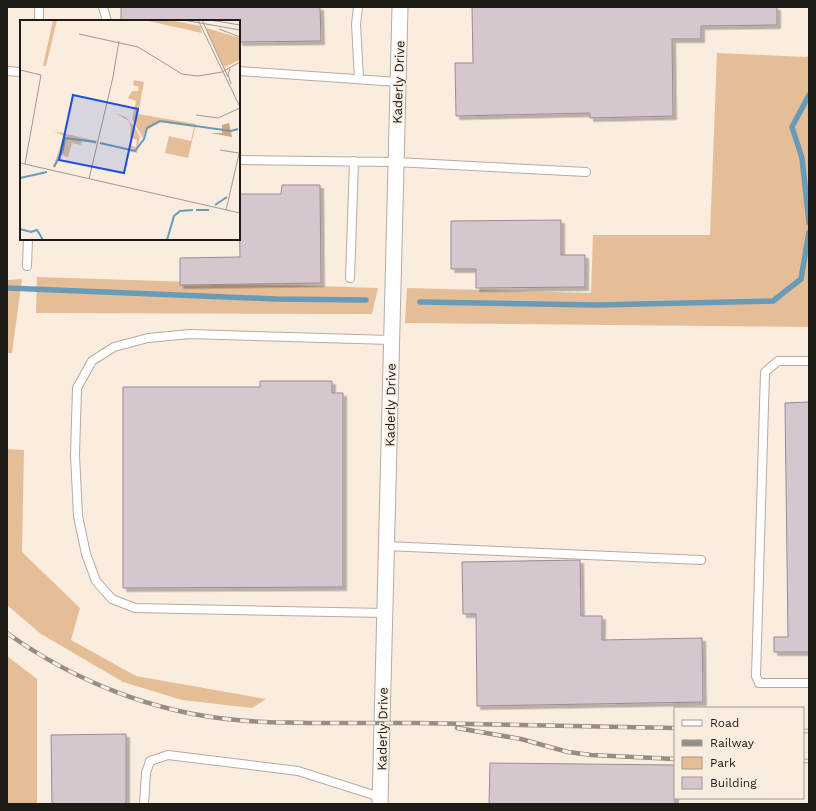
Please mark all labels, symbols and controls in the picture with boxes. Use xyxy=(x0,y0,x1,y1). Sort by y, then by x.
inset map xyxy=(20,20,240,240)
street label: Kaderly Drive xyxy=(390,40,407,124)
street label: Kaderly Drive xyxy=(382,363,399,447)
street label: Kaderly Drive xyxy=(374,687,391,771)
legend xyxy=(674,707,804,799)
text: Road xyxy=(710,716,739,730)
text: Railway xyxy=(710,736,755,750)
text: Park xyxy=(710,756,736,770)
text: Building xyxy=(710,776,757,790)

